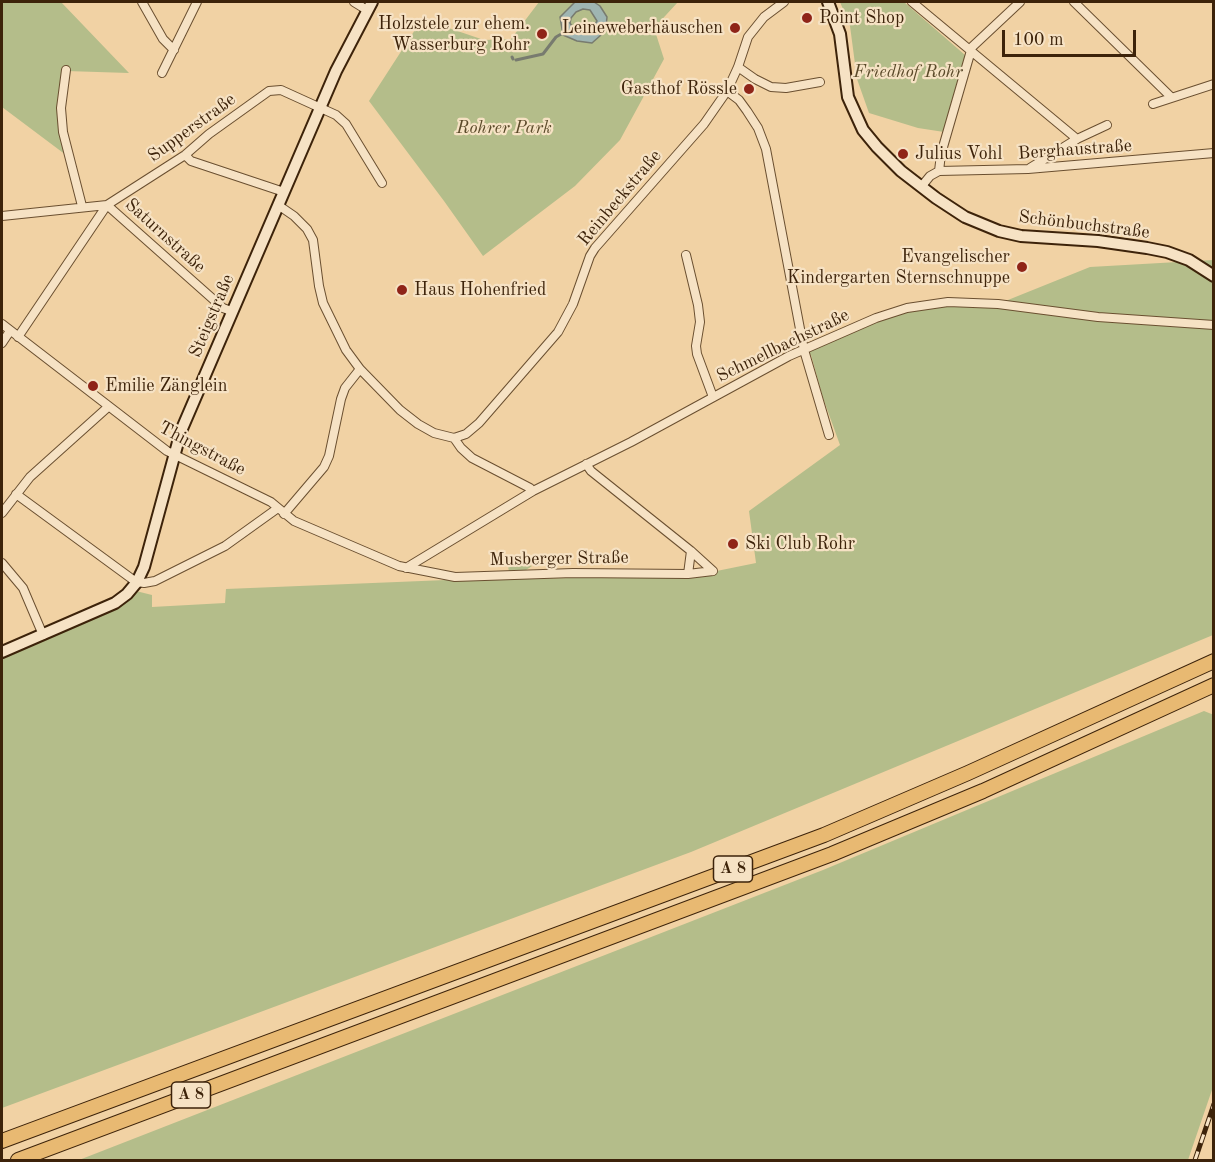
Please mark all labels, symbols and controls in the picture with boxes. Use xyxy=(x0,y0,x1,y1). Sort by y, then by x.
place label: Point Shop xyxy=(819,7,904,29)
marker: Point Shop xyxy=(800,11,814,25)
place label: Holzstele zur ehem. Wasserburg Rohr xyxy=(378,13,530,56)
place label: Leineweberhäuschen xyxy=(562,17,723,39)
scale bar xyxy=(1005,18,1138,56)
marker: Leineweberhäuschen xyxy=(728,21,742,35)
marker: Holzstele zur ehem. Wasserburg Rohr xyxy=(535,27,549,41)
text: 100 m xyxy=(1013,31,1064,49)
park label: Friedhof Rohr xyxy=(853,61,963,83)
place label: Gasthof Rössle xyxy=(621,78,737,100)
marker: Gasthof Rössle xyxy=(742,82,756,96)
street label: Supperstraße xyxy=(144,89,240,167)
park label: Rohrer Park xyxy=(456,117,552,139)
street label: Berghaustraße xyxy=(1017,135,1133,165)
place label: Julius Vohl xyxy=(915,143,1002,165)
street label: Reinbeckstraße xyxy=(574,146,666,250)
marker: Julius Vohl xyxy=(896,147,910,161)
street label: Saturnstraße xyxy=(120,194,210,278)
street label: Schönbuchstraße xyxy=(1017,206,1151,244)
place label: Evangelischer Kindergarten Sternschnuppe xyxy=(787,246,1010,288)
marker: Evangelischer Kindergarten Sternschnuppe xyxy=(1015,260,1029,274)
street label: Steigstraße xyxy=(185,271,239,361)
place label: Haus Hohenfried xyxy=(414,279,546,301)
marker: Haus Hohenfried xyxy=(395,283,409,297)
street label: Schmellbachstraße xyxy=(713,305,853,387)
place label: Emilie Zänglein xyxy=(105,375,227,397)
marker: Emilie Zänglein xyxy=(86,379,100,393)
street label: Thingstraße xyxy=(155,417,249,481)
place label: Ski Club Rohr xyxy=(745,533,855,555)
marker: Ski Club Rohr xyxy=(726,537,740,551)
street label: Musberger Straße xyxy=(489,547,629,571)
road number: A 8 xyxy=(714,856,752,882)
road number: A 8 xyxy=(172,1082,210,1108)

